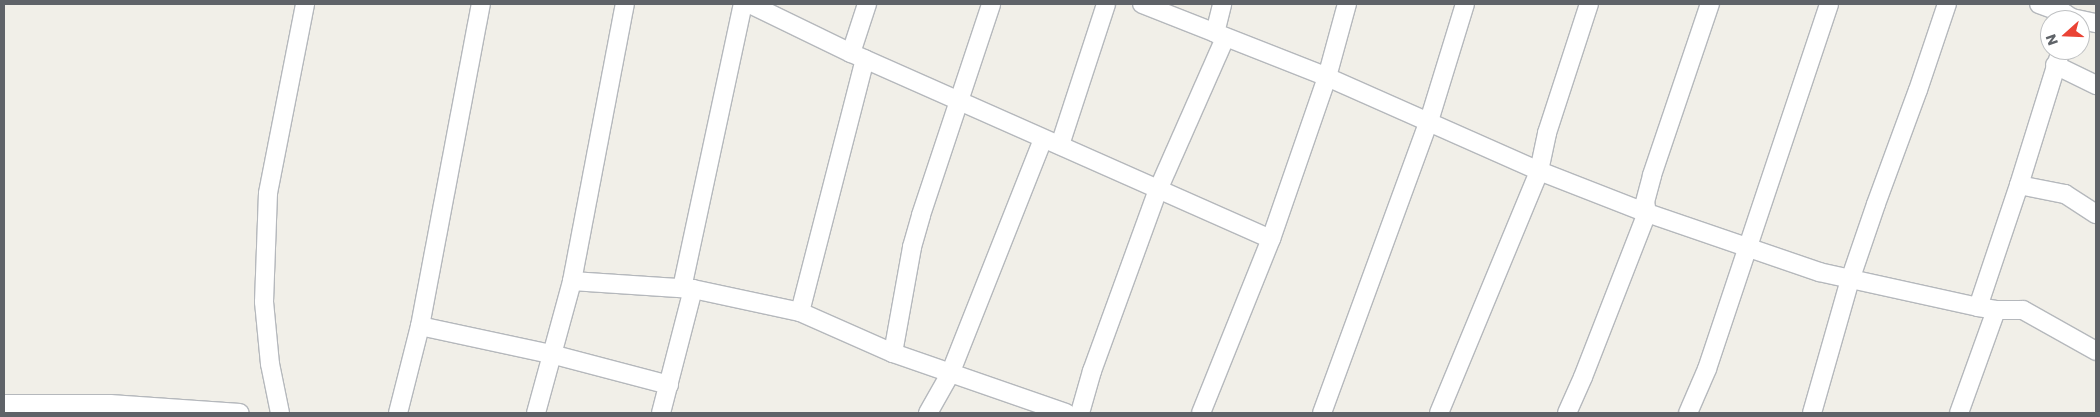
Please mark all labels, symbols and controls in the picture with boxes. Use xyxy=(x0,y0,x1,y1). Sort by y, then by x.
north arrow xyxy=(2040,10,2090,60)
text: N xyxy=(2041,31,2063,48)

